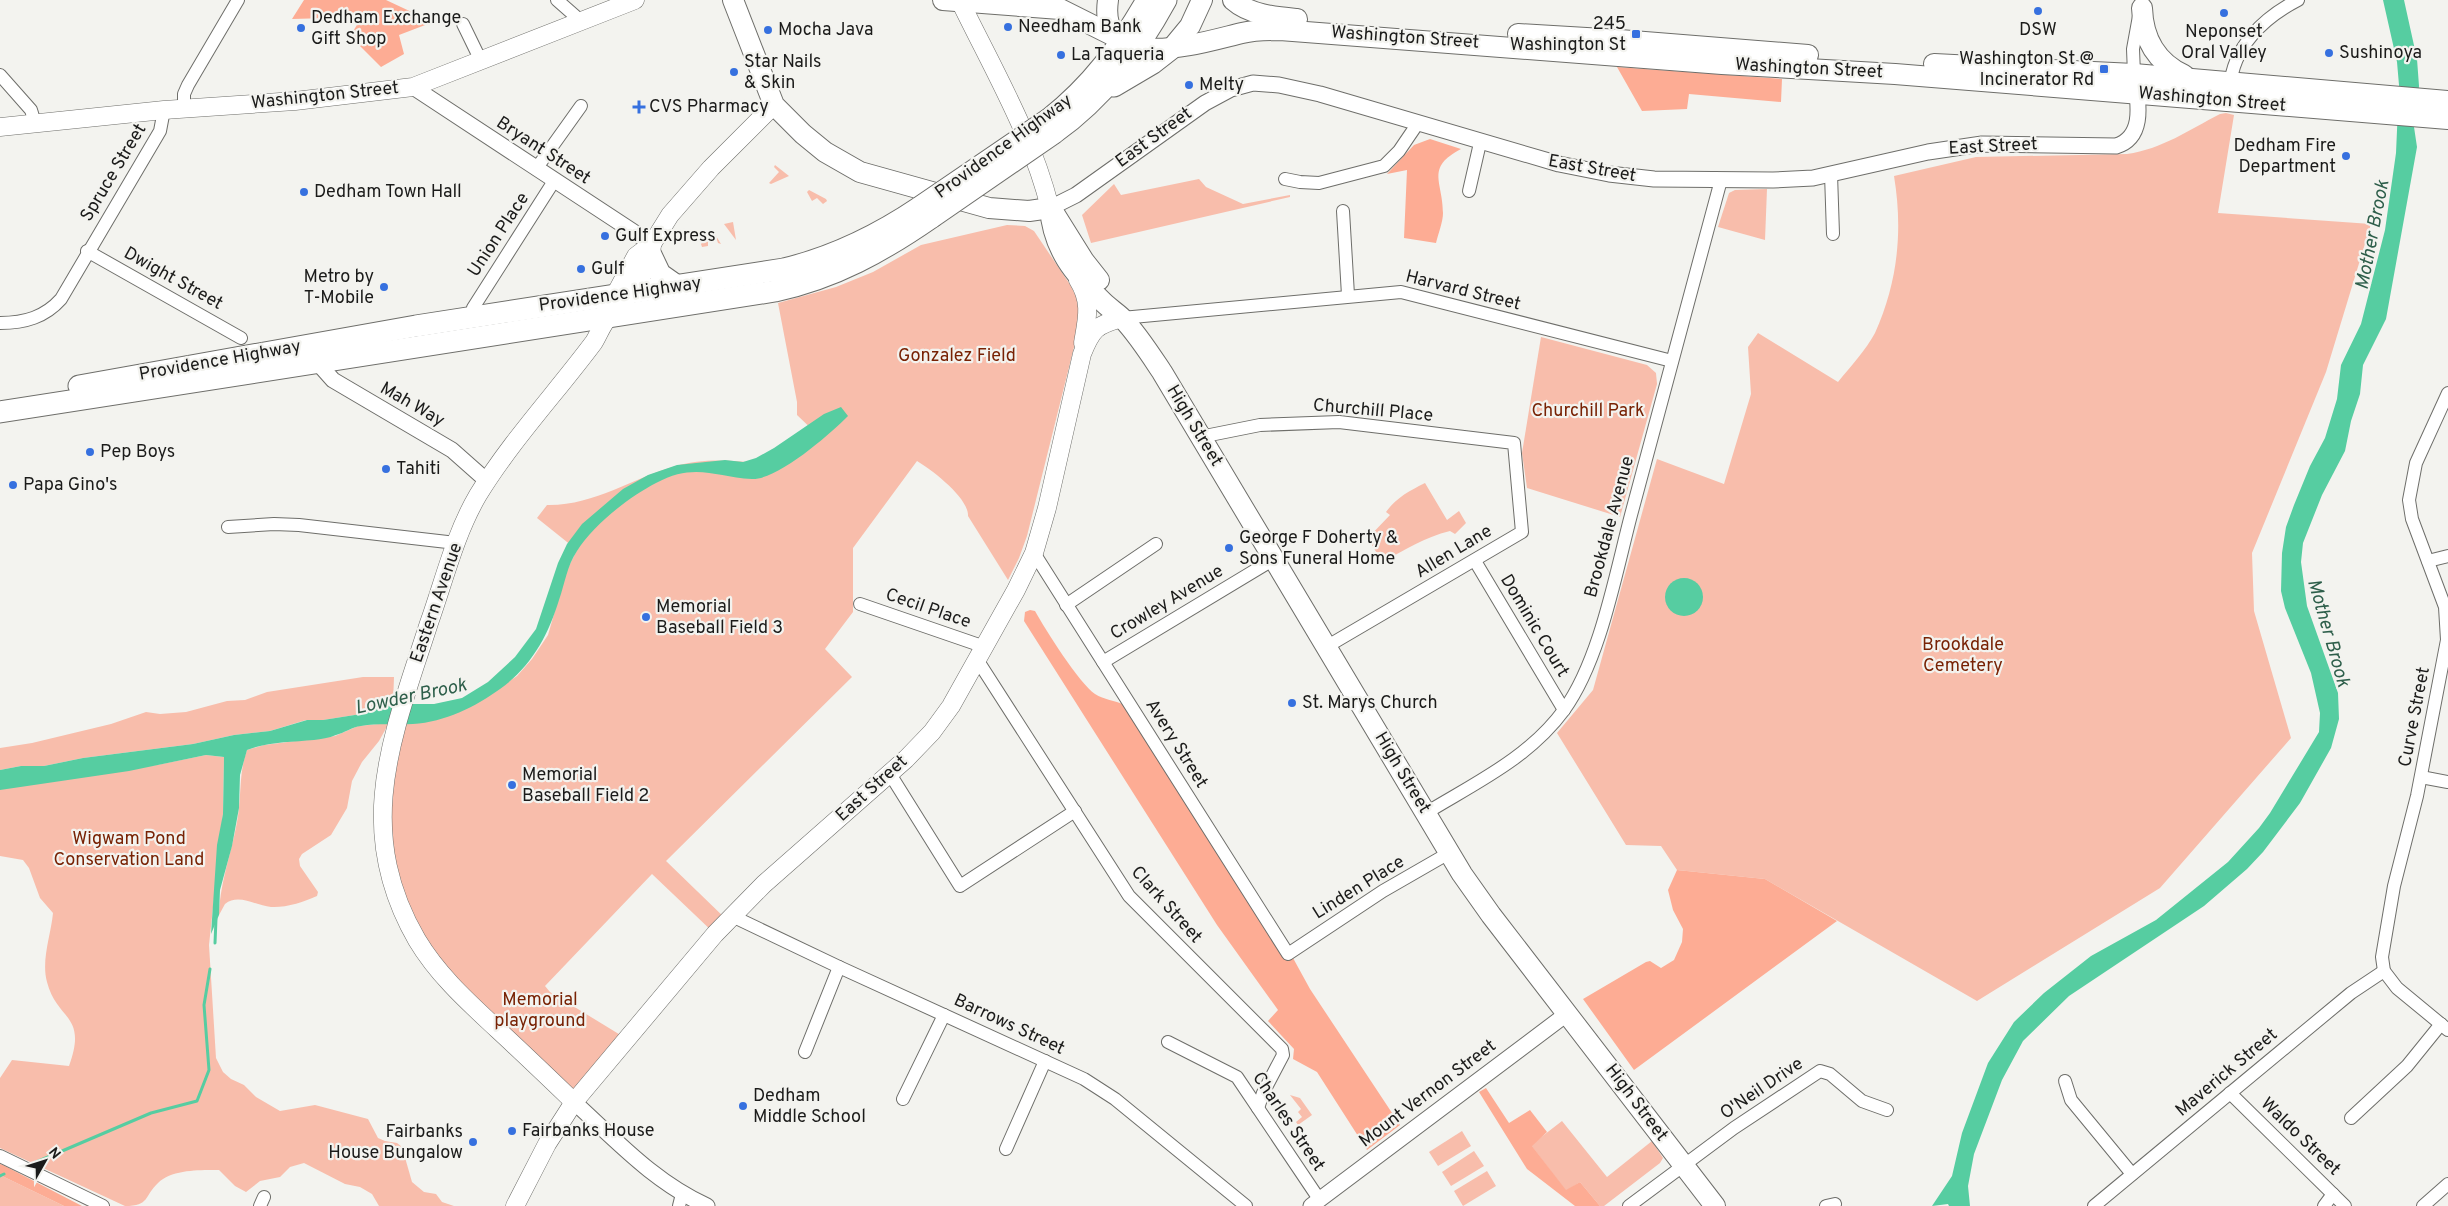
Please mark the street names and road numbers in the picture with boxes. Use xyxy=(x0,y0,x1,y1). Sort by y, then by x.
street label: Washington Street xyxy=(1330,21,1480,55)
street label: Washington Street xyxy=(1734,54,1884,84)
street label: Washington Street xyxy=(250,77,400,115)
street label: Washington Street xyxy=(2137,82,2287,118)
street label: Providence Highway xyxy=(931,90,1077,204)
street label: East Street xyxy=(1111,103,1197,173)
street label: Bryant Street xyxy=(491,112,595,190)
street label: Spruce Street xyxy=(76,120,152,226)
street label: East Street xyxy=(1948,133,2038,161)
street label: East Street xyxy=(1546,150,1638,188)
street label: Union Place xyxy=(463,188,535,282)
street label: Dwight Street xyxy=(119,242,227,316)
street label: Harvard Street xyxy=(1403,266,1523,316)
street label: Providence Highway xyxy=(537,272,703,318)
street label: Providence Highway xyxy=(137,335,303,387)
street label: Mah Way xyxy=(375,377,449,433)
street label: High Street xyxy=(1161,381,1227,471)
street label: Churchill Place xyxy=(1312,394,1434,428)
street label: Brookdale Avenue xyxy=(1580,454,1640,600)
street label: Allen Lane xyxy=(1411,520,1497,584)
street label: Eastern Avenue xyxy=(406,540,468,666)
street label: Crowley Avenue xyxy=(1106,560,1228,646)
street label: Dominic Court xyxy=(1494,570,1574,682)
street label: Cecil Place xyxy=(882,584,974,634)
street label: Curve Street xyxy=(2394,665,2436,769)
street label: Avery Street xyxy=(1140,695,1212,793)
street label: High Street xyxy=(1369,728,1435,818)
street label: East Street xyxy=(831,751,913,827)
street label: Linden Place xyxy=(1309,851,1409,925)
street label: Clark Street xyxy=(1125,862,1207,948)
street label: Barrows Street xyxy=(950,989,1068,1061)
street label: Maverick Street xyxy=(2171,1024,2283,1122)
street label: Mount Vernon Street xyxy=(1355,1035,1501,1153)
street label: O'Neil Drive xyxy=(1716,1053,1808,1125)
street label: High Street xyxy=(1599,1060,1673,1146)
street label: Charles Street xyxy=(1246,1068,1330,1176)
street label: Waldo Street xyxy=(2255,1093,2345,1181)

